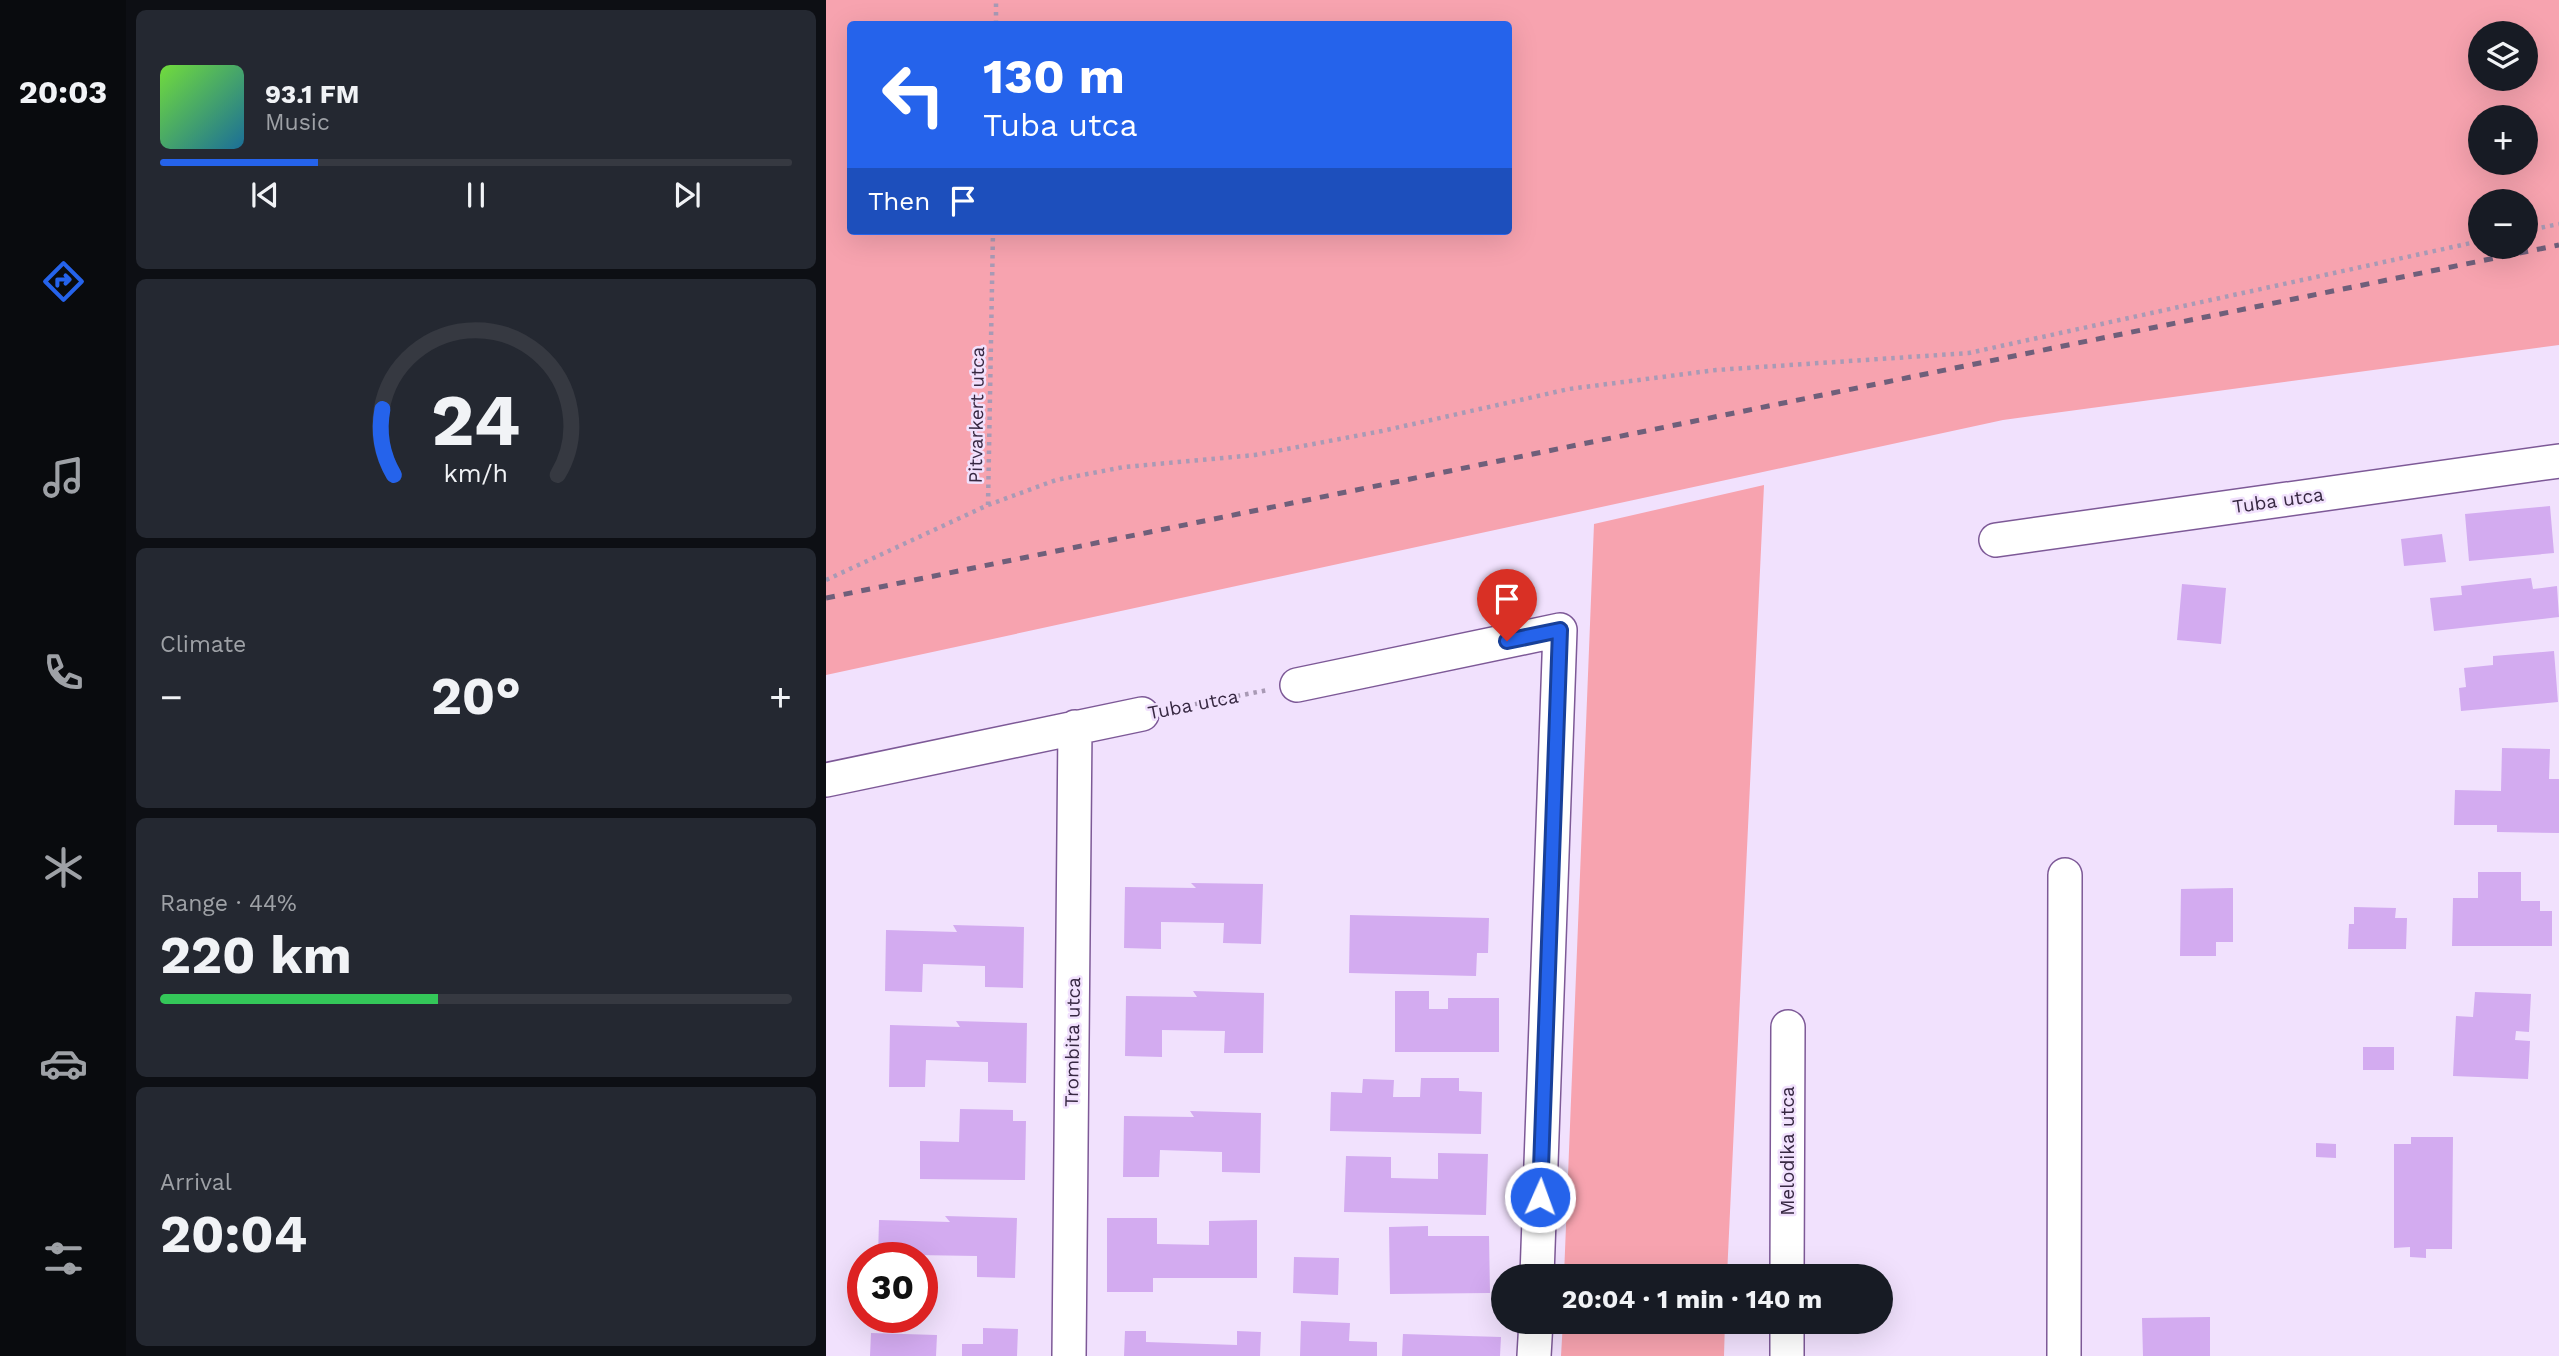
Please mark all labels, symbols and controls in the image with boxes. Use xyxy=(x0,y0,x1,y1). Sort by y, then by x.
map controls xyxy=(2468,21,2538,259)
button: layers xyxy=(2468,21,2538,91)
text: 130 m xyxy=(983,47,1125,105)
icon: left xyxy=(868,49,959,140)
text: 20:03 xyxy=(19,73,107,111)
text: 93.1 FM xyxy=(265,79,359,109)
button: + xyxy=(2468,105,2538,175)
text: Tuba utca xyxy=(983,106,1138,144)
text: Music xyxy=(265,109,330,136)
icon: previous xyxy=(246,176,284,214)
icon: pause xyxy=(457,176,495,214)
icon: next xyxy=(668,176,706,214)
icon: arrive xyxy=(944,182,982,220)
text: Then xyxy=(868,186,930,216)
button: − xyxy=(2468,189,2538,259)
icon: directions xyxy=(39,257,88,306)
street label: Pitvarkert utca xyxy=(964,346,989,484)
text: 24 xyxy=(431,377,521,463)
icon: music xyxy=(39,453,88,502)
text: km/h xyxy=(444,459,508,488)
street label: Tuba utca xyxy=(2231,483,2325,518)
pin xyxy=(1477,569,1537,641)
icon: arrive xyxy=(1488,580,1526,618)
text: Climate xyxy=(160,631,246,658)
icon: phone xyxy=(39,648,88,697)
text: 20° xyxy=(431,666,521,727)
text: − xyxy=(160,675,183,719)
text: + xyxy=(769,675,792,719)
street label: Tuba utca xyxy=(1146,684,1241,725)
icon: climate xyxy=(39,843,88,892)
text: Range · 44% xyxy=(160,890,297,917)
text: 220 km xyxy=(160,925,352,986)
street label: Trombita utca xyxy=(1060,977,1085,1107)
icon: car xyxy=(39,1039,88,1088)
street label: Melodika utca xyxy=(1776,1086,1799,1216)
position arrow xyxy=(1503,1160,1577,1234)
text: Arrival xyxy=(160,1169,232,1196)
text: 20:04 xyxy=(160,1204,307,1265)
icon: filters xyxy=(39,1234,88,1283)
speed limit sign: 30 xyxy=(847,1242,938,1333)
text: 20:04 · 1 min · 140 m xyxy=(1562,1284,1822,1314)

